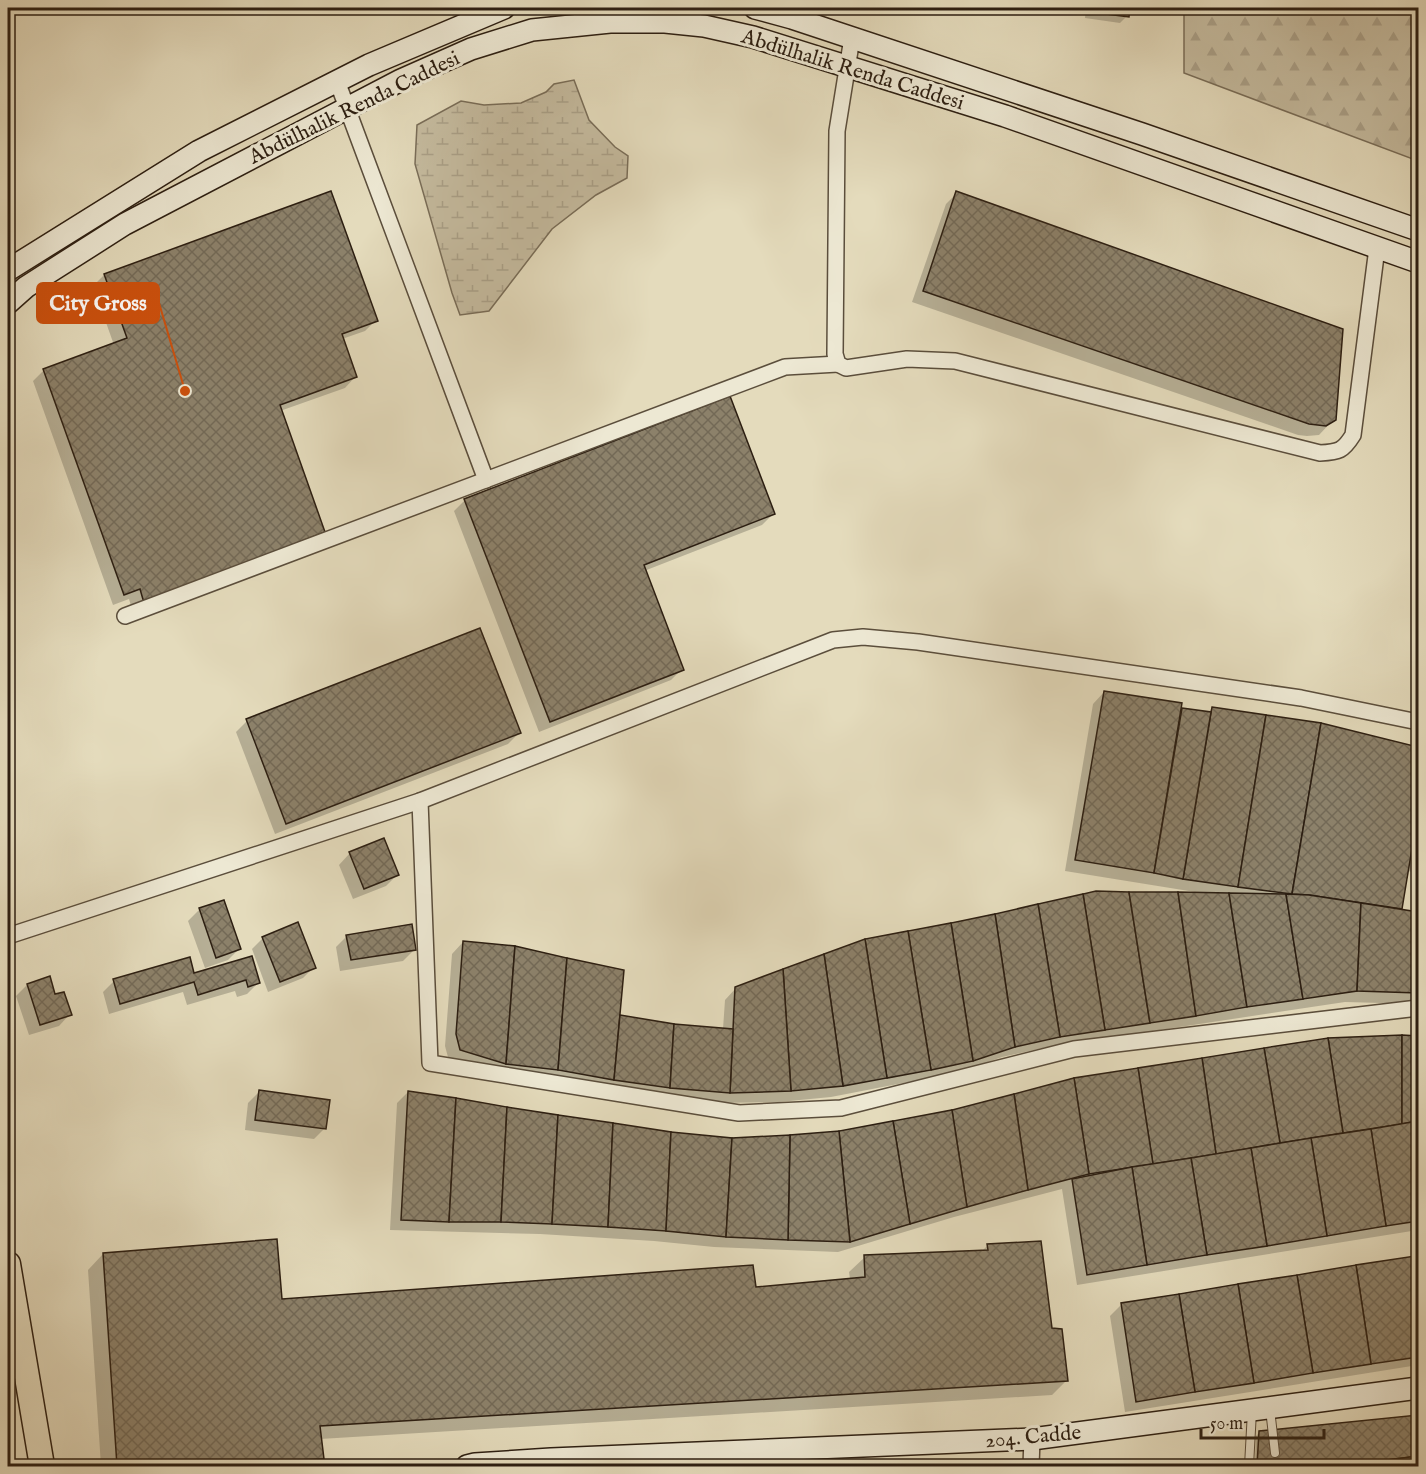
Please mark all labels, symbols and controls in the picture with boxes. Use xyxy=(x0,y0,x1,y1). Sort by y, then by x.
street label: Abdülhalik Renda Caddesi xyxy=(737,23,967,117)
street label: Abdülhalik Renda Caddesi xyxy=(244,45,465,172)
callout: City Gross xyxy=(37,283,159,323)
text: City Gross xyxy=(49,290,147,318)
scale bar xyxy=(1201,1402,1324,1440)
text: 50 m xyxy=(1210,1413,1243,1436)
street label: 204. Cadde xyxy=(984,1420,1083,1455)

